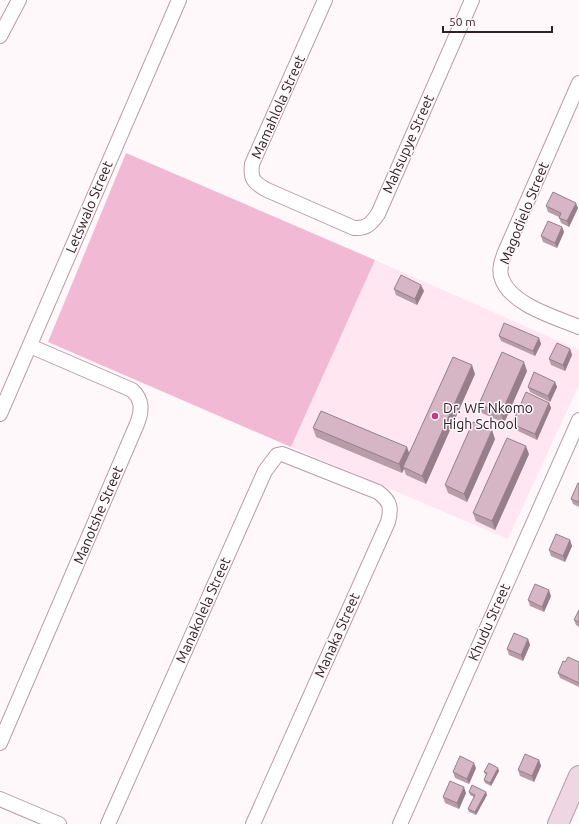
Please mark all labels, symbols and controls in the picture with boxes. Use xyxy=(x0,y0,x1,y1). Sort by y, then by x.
scale bar xyxy=(443,8,552,34)
text: 50 m xyxy=(449,15,476,28)
street label: Mamahlola Street xyxy=(248,52,308,161)
street label: Mahsupye Street xyxy=(379,92,437,196)
street label: Letswalo Street xyxy=(62,158,116,256)
street label: Magodielo Street xyxy=(496,159,552,267)
place label: Dr. WF Nkomo High School xyxy=(443,400,533,432)
marker: Dr. WF Nkomo High School xyxy=(430,411,440,421)
street label: Manotshe Street xyxy=(70,463,126,567)
street label: Manakolela Street xyxy=(172,554,234,665)
street label: Khudu Street xyxy=(465,580,513,663)
street label: Manaka Street xyxy=(311,590,363,680)

